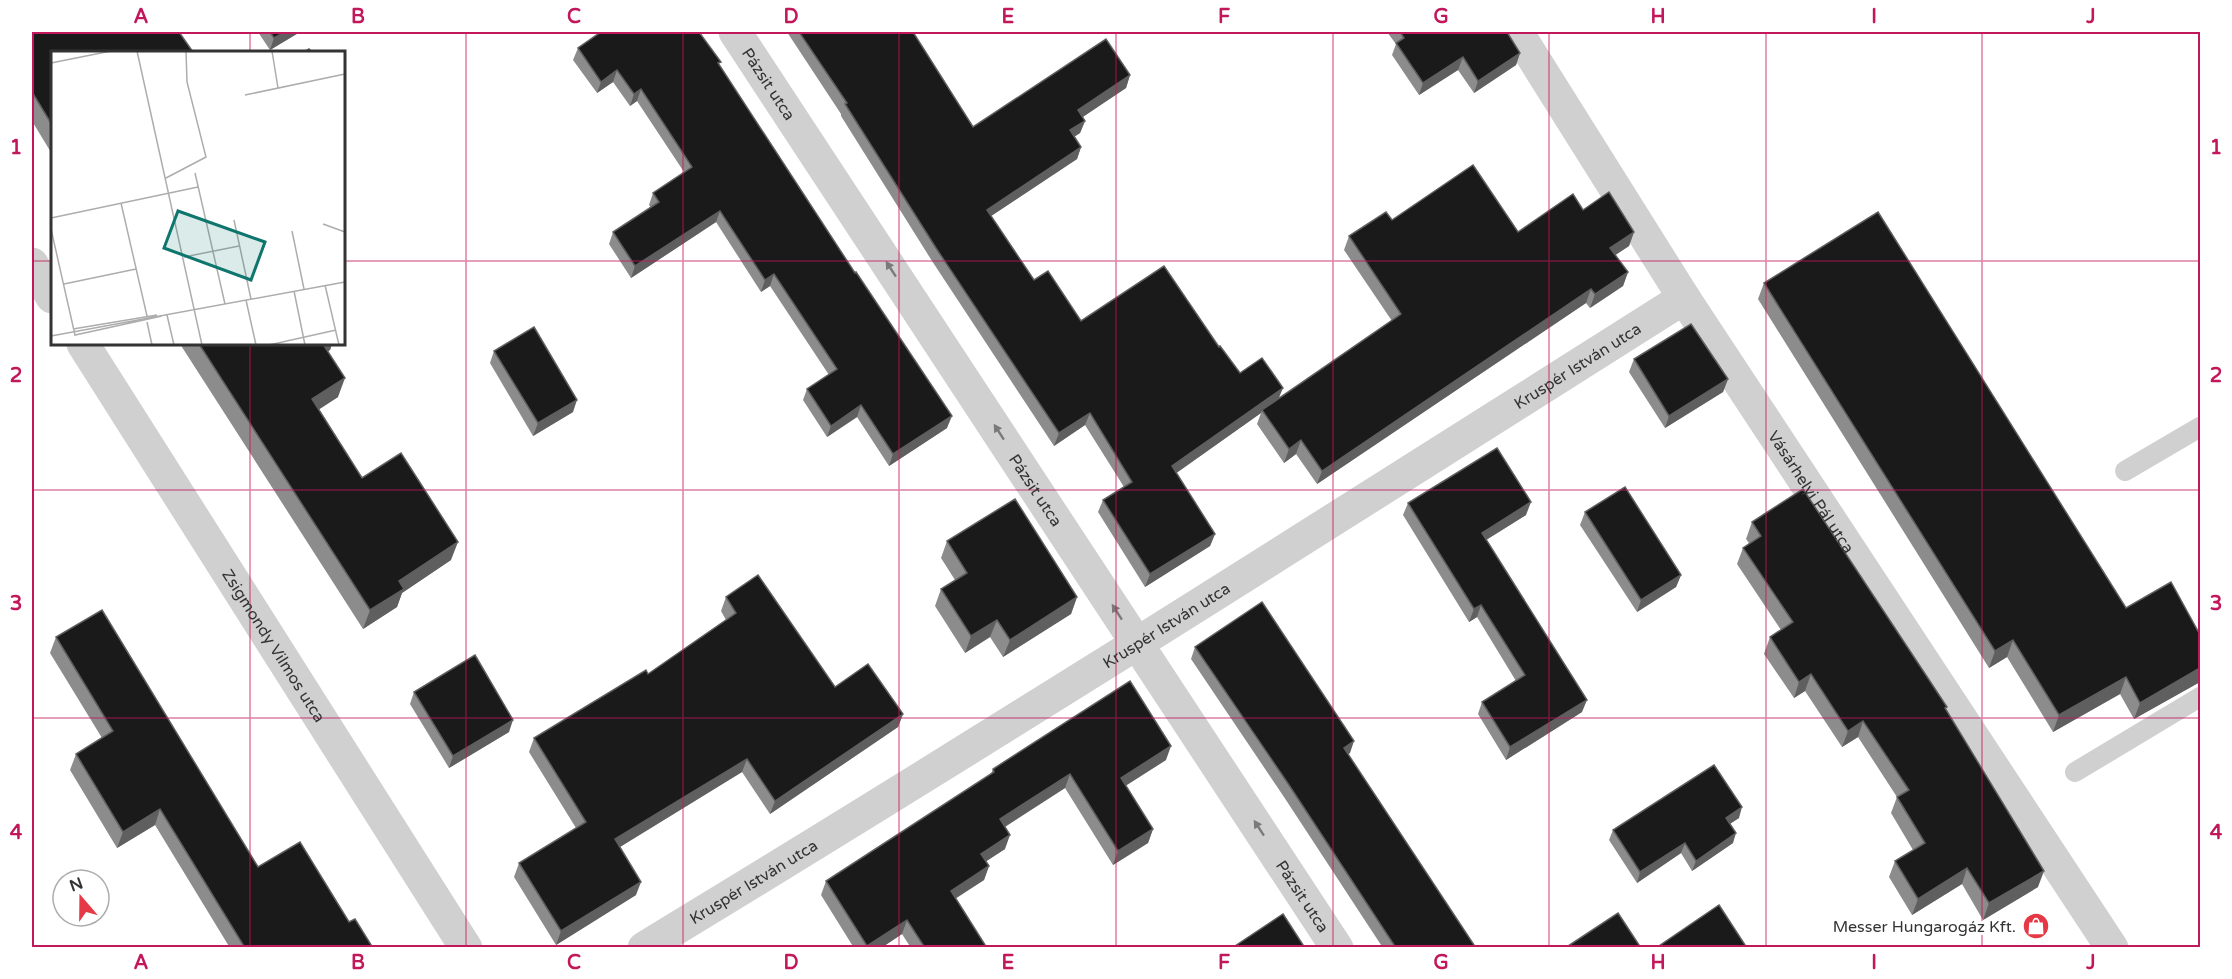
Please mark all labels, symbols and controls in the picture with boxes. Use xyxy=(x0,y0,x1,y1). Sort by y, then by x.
text: A xyxy=(134,5,149,29)
text: B xyxy=(351,5,365,29)
text: C xyxy=(567,5,581,29)
text: D xyxy=(783,5,799,29)
text: E xyxy=(1002,5,1015,29)
text: F xyxy=(1218,5,1230,29)
text: G xyxy=(1433,5,1449,29)
text: H xyxy=(1650,5,1666,29)
text: I xyxy=(1871,5,1877,29)
text: J xyxy=(2085,5,2096,29)
street label: Pázsit utca xyxy=(737,44,799,124)
inset map xyxy=(51,51,345,345)
text: 1 xyxy=(10,136,22,160)
text: 1 xyxy=(2210,136,2222,160)
one-way arrow xyxy=(886,261,897,277)
street label: Kruspér István utca xyxy=(1511,319,1645,414)
text: 2 xyxy=(10,364,22,388)
text: 2 xyxy=(2210,364,2222,388)
one-way arrow xyxy=(993,424,1004,440)
street label: Vásárhelyi Pál utca xyxy=(1763,427,1858,557)
street label: Pázsit utca xyxy=(1004,451,1066,530)
street label: Zsigmondy Vilmos utca xyxy=(217,566,329,726)
street label: Kruspér István utca xyxy=(1099,578,1234,673)
text: 3 xyxy=(10,592,22,616)
text: 3 xyxy=(2210,592,2222,616)
one-way arrow xyxy=(1112,604,1123,621)
one-way arrow xyxy=(1253,820,1264,836)
text: 4 xyxy=(10,821,23,845)
text: 4 xyxy=(2210,821,2223,845)
street label: Kruspér István utca xyxy=(686,835,822,929)
street label: Pázsit utca xyxy=(1271,857,1333,937)
north arrow xyxy=(51,868,111,928)
text: N xyxy=(67,873,86,896)
shop icon: Messer Hungarogáz Kft. xyxy=(2021,911,2051,941)
place label: Messer Hungarogáz Kft. xyxy=(1833,917,2016,937)
text: A xyxy=(134,951,149,975)
text: B xyxy=(351,951,365,975)
text: C xyxy=(567,951,581,975)
text: D xyxy=(783,951,799,975)
text: E xyxy=(1002,951,1015,975)
text: F xyxy=(1218,951,1230,975)
text: G xyxy=(1433,951,1449,975)
text: H xyxy=(1650,951,1666,975)
text: I xyxy=(1871,951,1877,975)
text: J xyxy=(2085,951,2096,975)

